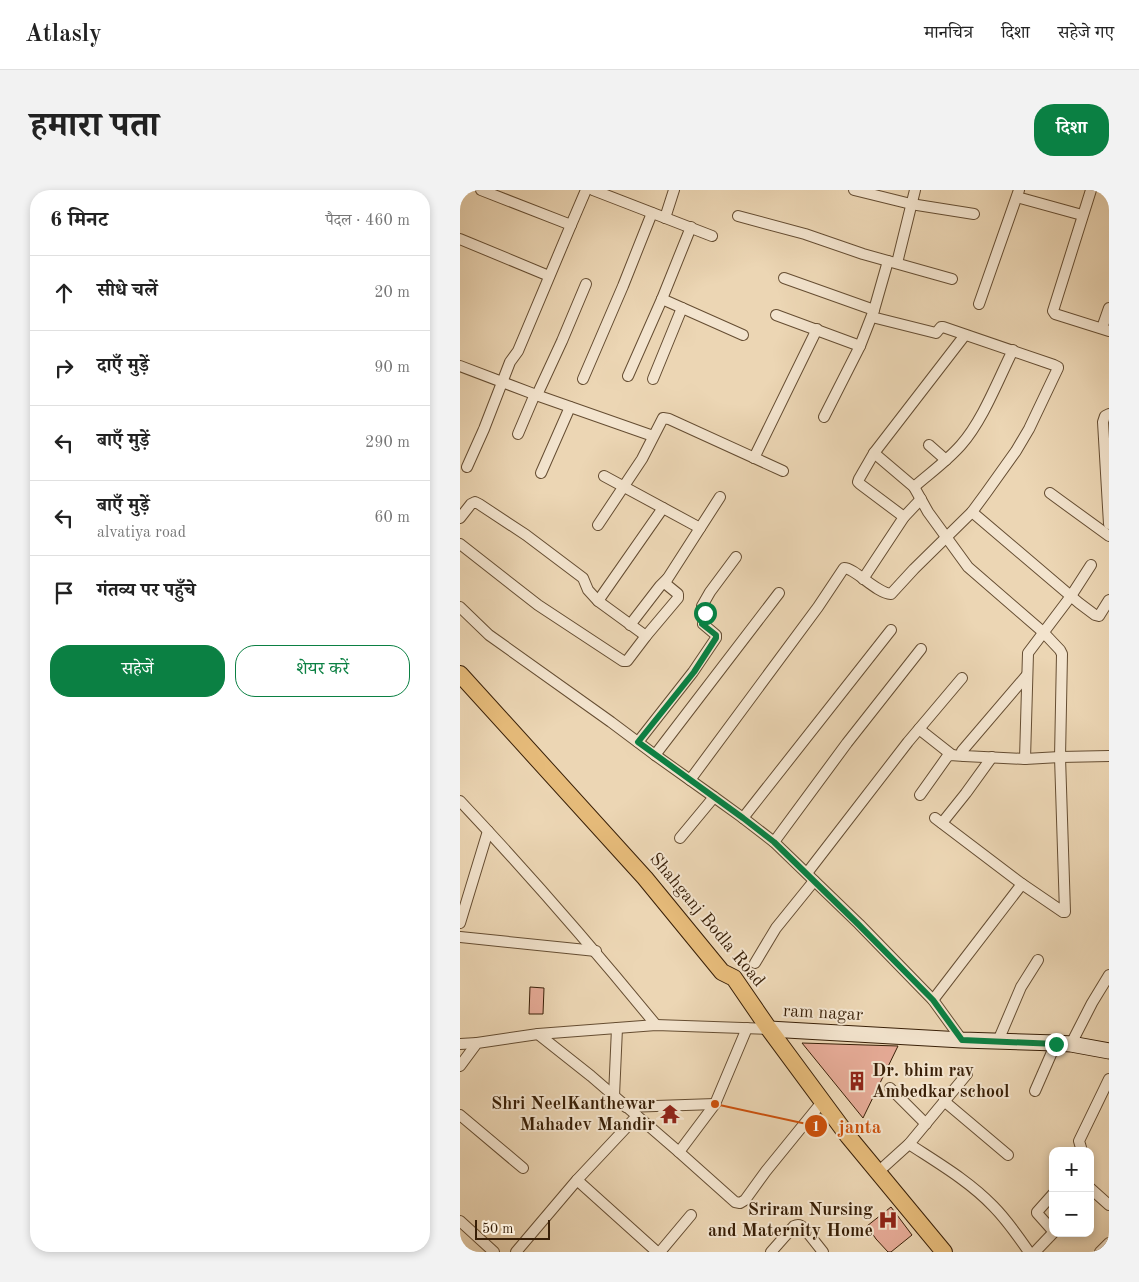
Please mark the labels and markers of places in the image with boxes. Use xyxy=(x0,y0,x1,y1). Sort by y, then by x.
place label: Dr. bhim rav Ambedkar school xyxy=(872,1062,1010,1101)
building icon: Dr. bhim rav Ambedkar school xyxy=(846,1070,868,1092)
place label: Shri NeelKanthewar Mahadev Mandir xyxy=(491,1095,655,1134)
temple icon: Shri NeelKanthewar Mahadev Mandir xyxy=(659,1103,681,1125)
callout: janta xyxy=(803,1109,891,1143)
place label: Sriram Nursing and Maternity Home xyxy=(708,1201,873,1240)
hospital icon: Sriram Nursing and Maternity Home xyxy=(877,1209,899,1231)

